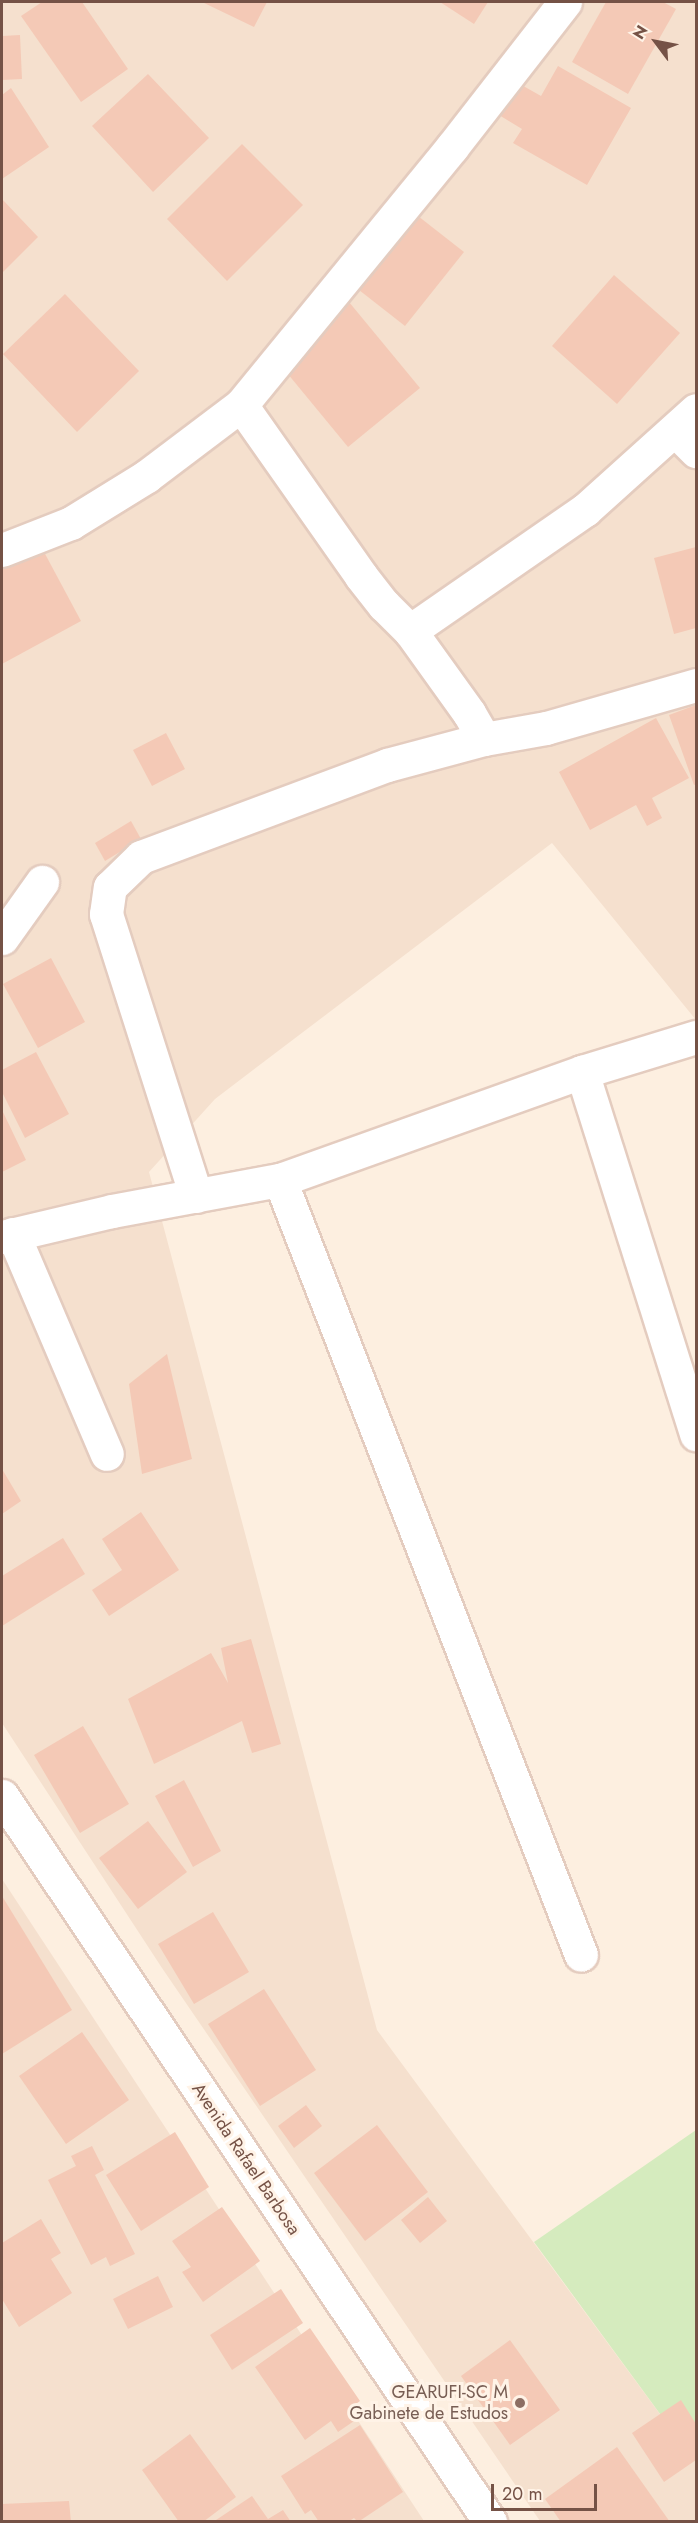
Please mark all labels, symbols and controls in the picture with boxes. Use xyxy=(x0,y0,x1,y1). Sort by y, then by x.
north arrow xyxy=(626,12,686,72)
text: N xyxy=(627,21,653,44)
street label: Avenida Rafael Barbosa xyxy=(187,2079,305,2239)
place label: GEARUFI-SC M Gabinete de Estudos xyxy=(350,2382,508,2424)
marker: GEARUFI-SC M Gabinete de Estudos xyxy=(513,2396,527,2410)
scale bar xyxy=(494,2472,600,2510)
text: 20 m xyxy=(502,2481,542,2507)

